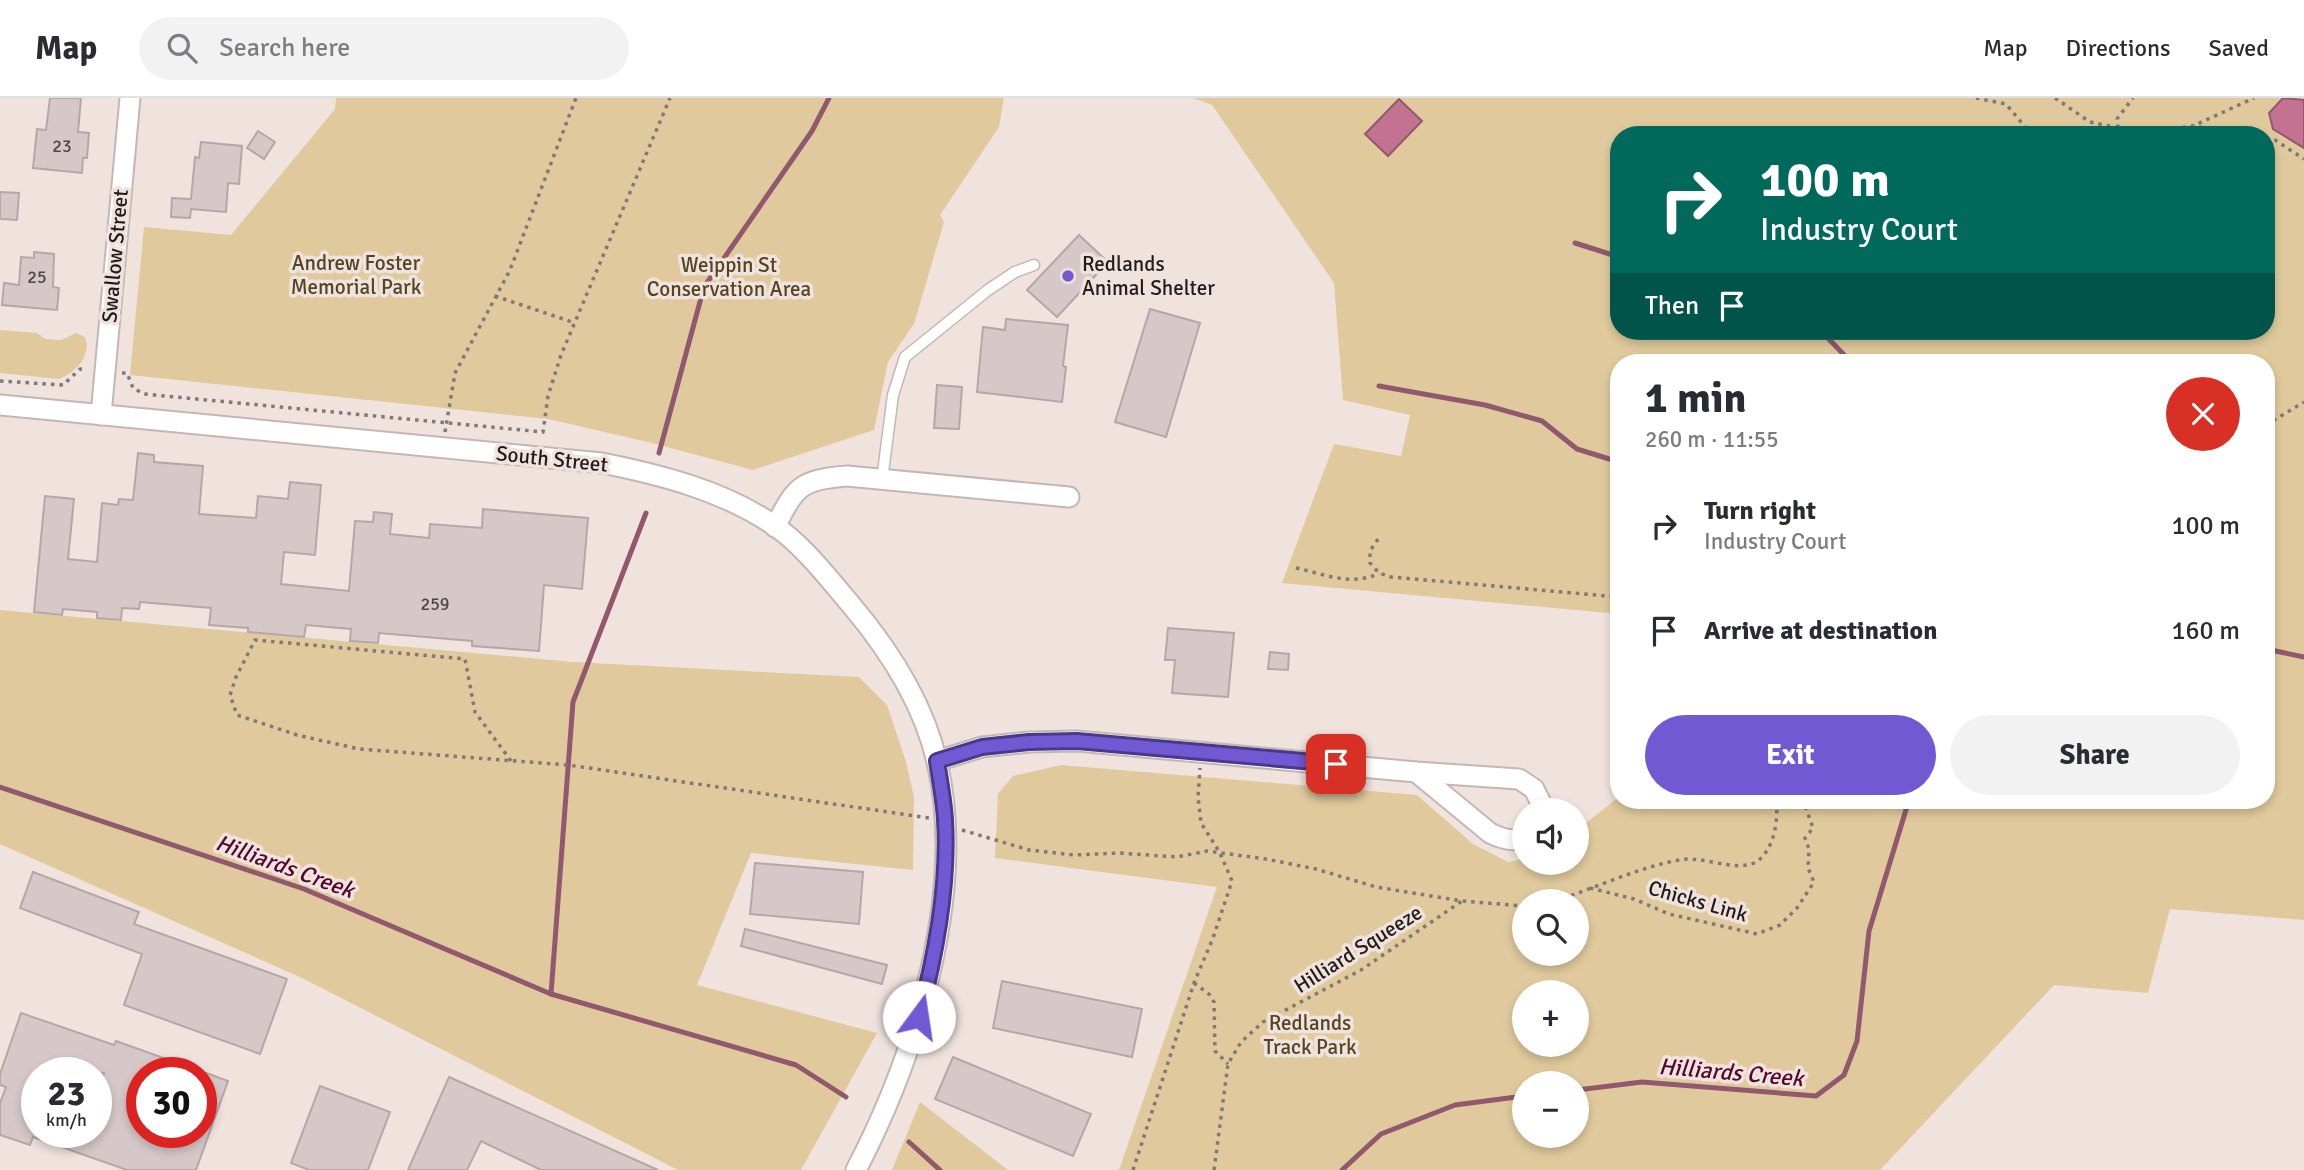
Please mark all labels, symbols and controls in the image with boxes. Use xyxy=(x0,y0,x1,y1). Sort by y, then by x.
search box xyxy=(139,17,629,80)
text: Map xyxy=(35,28,97,69)
icon: search xyxy=(163,29,201,67)
text: Search here xyxy=(219,32,350,64)
text: Map xyxy=(1983,33,2028,63)
text: Directions xyxy=(2066,33,2171,63)
text: Saved xyxy=(2209,33,2269,63)
house number: 23 xyxy=(52,135,72,157)
text: 100 m xyxy=(1760,150,1890,210)
icon: right xyxy=(1645,154,1736,245)
street label: Swallow Street xyxy=(96,188,134,324)
text: Industry Court xyxy=(1760,210,1958,249)
park label: Andrew Foster Memorial Park xyxy=(291,250,422,300)
place label: Redlands Animal Shelter xyxy=(1082,251,1215,301)
park label: Weippin St Conservation Area xyxy=(647,252,811,302)
house number: 25 xyxy=(27,266,47,288)
marker: Redlands Animal Shelter xyxy=(1060,268,1076,284)
icon: arrive xyxy=(1713,287,1751,325)
text: Then xyxy=(1645,290,1699,322)
text: 1 min xyxy=(1645,373,1746,424)
button: close xyxy=(2166,377,2240,451)
text: 260 m · 11:55 xyxy=(1645,425,1779,454)
street label: South Street xyxy=(495,440,609,478)
text: Turn right xyxy=(1704,495,1816,527)
icon: right xyxy=(1645,507,1683,545)
text: 100 m xyxy=(2171,510,2240,542)
text: Industry Court xyxy=(1704,527,1846,556)
house number: 259 xyxy=(420,593,450,615)
icon: arrive xyxy=(1645,612,1683,650)
text: Arrive at destination xyxy=(1704,615,1937,647)
text: 160 m xyxy=(2171,615,2240,647)
button: Exit xyxy=(1645,715,1936,795)
button: Share xyxy=(1950,715,2240,795)
pin xyxy=(1306,734,1366,794)
icon: arrive xyxy=(1317,745,1355,783)
map controls xyxy=(1512,798,1589,1148)
button: sound xyxy=(1512,798,1589,875)
water label: Hilliards Creek xyxy=(212,828,360,906)
street label: Chicks Link xyxy=(1645,874,1751,928)
button: search xyxy=(1512,889,1589,966)
street label: Hilliard Squeeze xyxy=(1289,899,1427,999)
position arrow xyxy=(882,980,956,1054)
button: + xyxy=(1512,980,1589,1057)
park label: Redlands Track Park xyxy=(1264,1010,1357,1060)
water label: Hilliards Creek xyxy=(1658,1052,1807,1093)
speed limit sign: 30 xyxy=(126,1057,217,1148)
button: − xyxy=(1512,1071,1589,1148)
text: 23 xyxy=(48,1072,85,1115)
text: km/h xyxy=(46,1109,87,1131)

